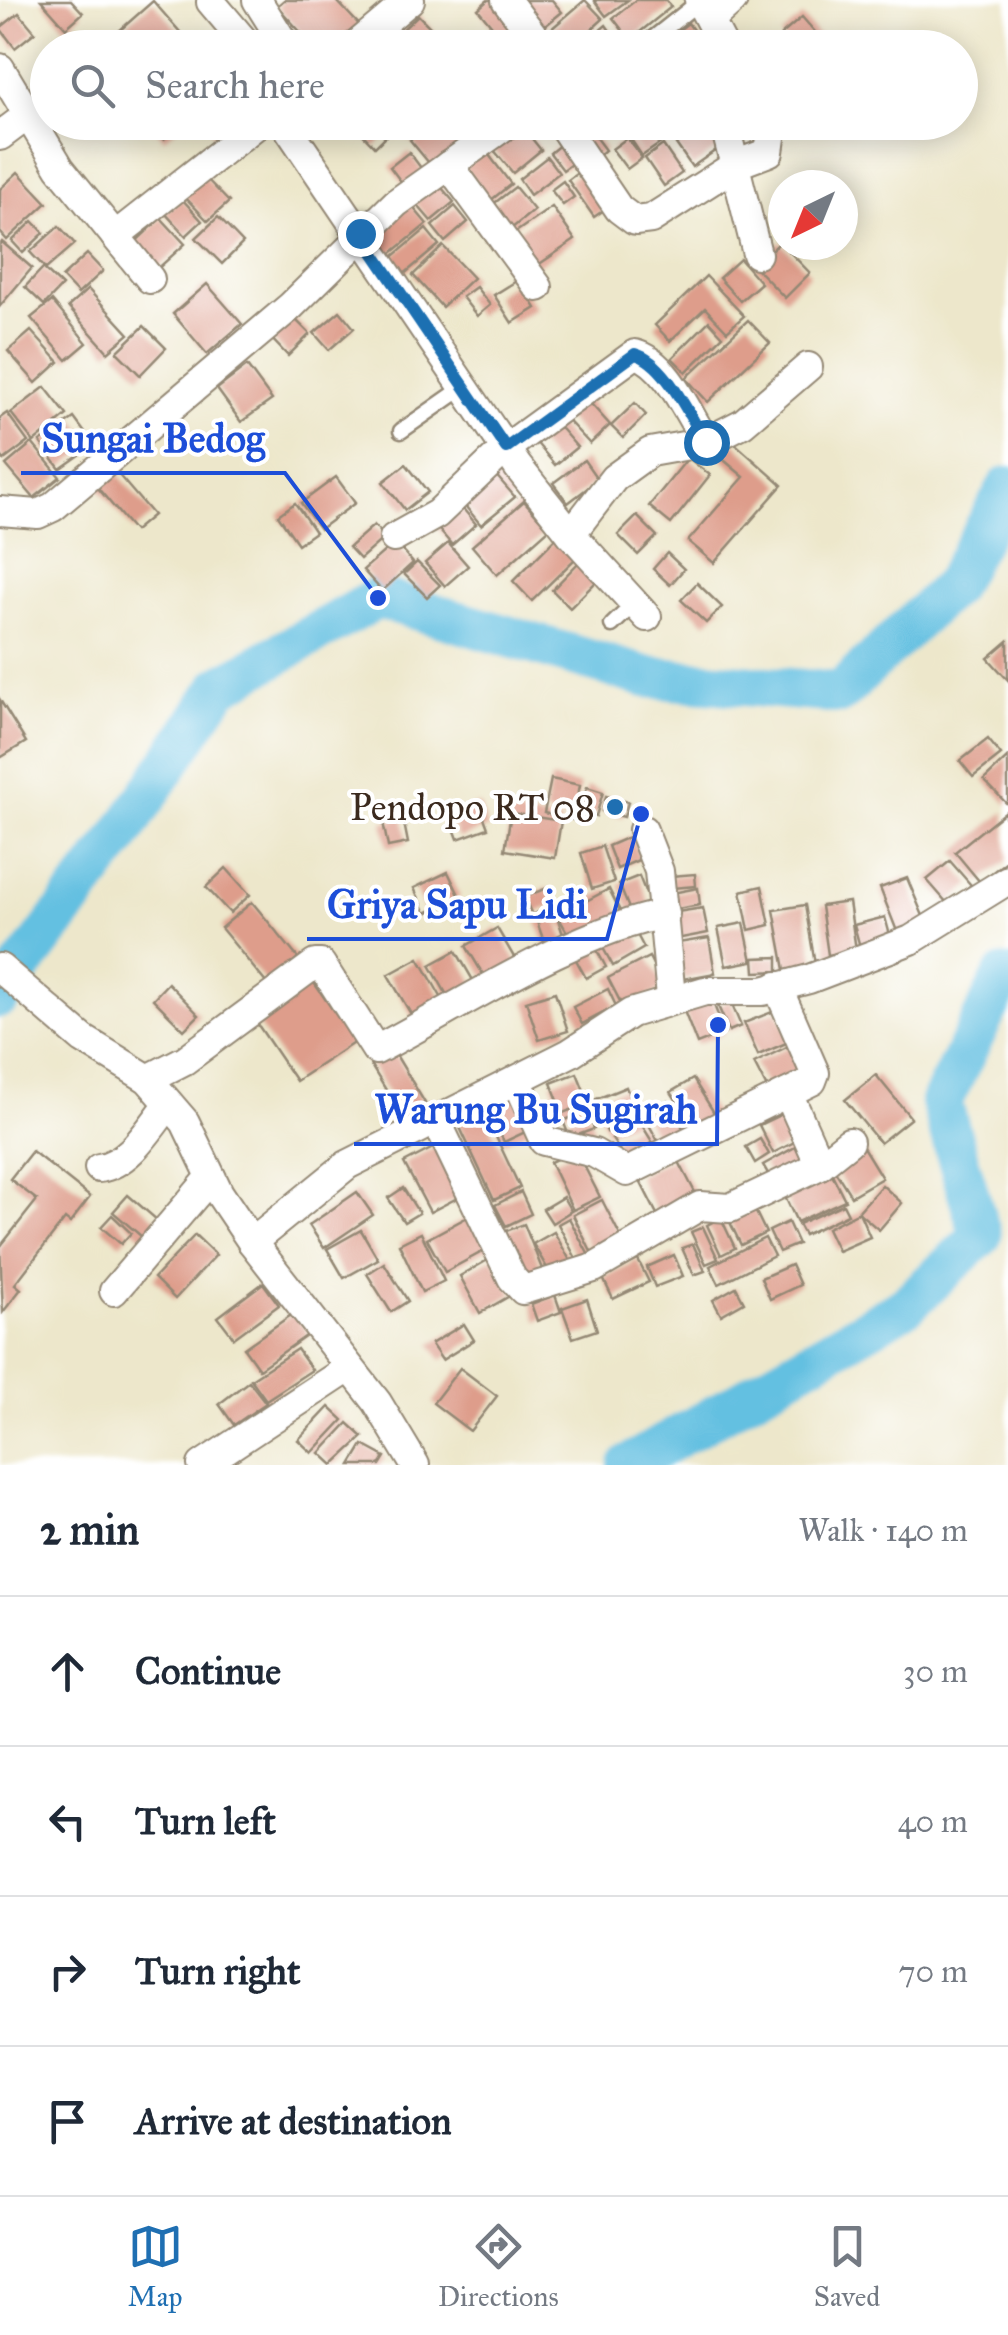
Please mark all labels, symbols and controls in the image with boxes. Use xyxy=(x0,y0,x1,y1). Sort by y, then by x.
search box xyxy=(30,30,978,140)
icon: search xyxy=(65,58,120,113)
text: Search here xyxy=(145,62,325,108)
north arrow xyxy=(768,170,858,260)
route end xyxy=(338,211,384,257)
callout: Sungai Bedog xyxy=(21,403,285,473)
text: Sungai Bedog xyxy=(41,414,266,463)
route start xyxy=(684,420,730,466)
place label: Pendopo RT 08 xyxy=(350,784,595,830)
marker: Pendopo RT 08 xyxy=(604,796,626,818)
callout: Griya Sapu Lidi xyxy=(307,869,607,939)
text: Griya Sapu Lidi xyxy=(327,880,588,929)
callout: Warung Bu Sugirah xyxy=(354,1074,717,1144)
text: Warung Bu Sugirah xyxy=(375,1085,698,1134)
text: 2 min xyxy=(40,1504,139,1556)
text: Walk · 140 m xyxy=(798,1511,968,1550)
icon: ahead xyxy=(40,1644,95,1699)
text: Continue xyxy=(135,1648,281,1694)
text: 30 m xyxy=(903,1652,968,1691)
icon: left xyxy=(40,1794,95,1849)
text: Turn left xyxy=(135,1798,276,1844)
text: 40 m xyxy=(898,1802,968,1841)
icon: right xyxy=(40,1944,95,1999)
text: Turn right xyxy=(135,1948,301,1994)
text: 70 m xyxy=(899,1952,968,1991)
icon: arrive xyxy=(40,2094,95,2149)
text: Arrive at destination xyxy=(135,2098,452,2144)
tab: Map xyxy=(128,2219,183,2314)
tab: Directions xyxy=(438,2219,559,2314)
tab: Saved xyxy=(814,2219,880,2314)

